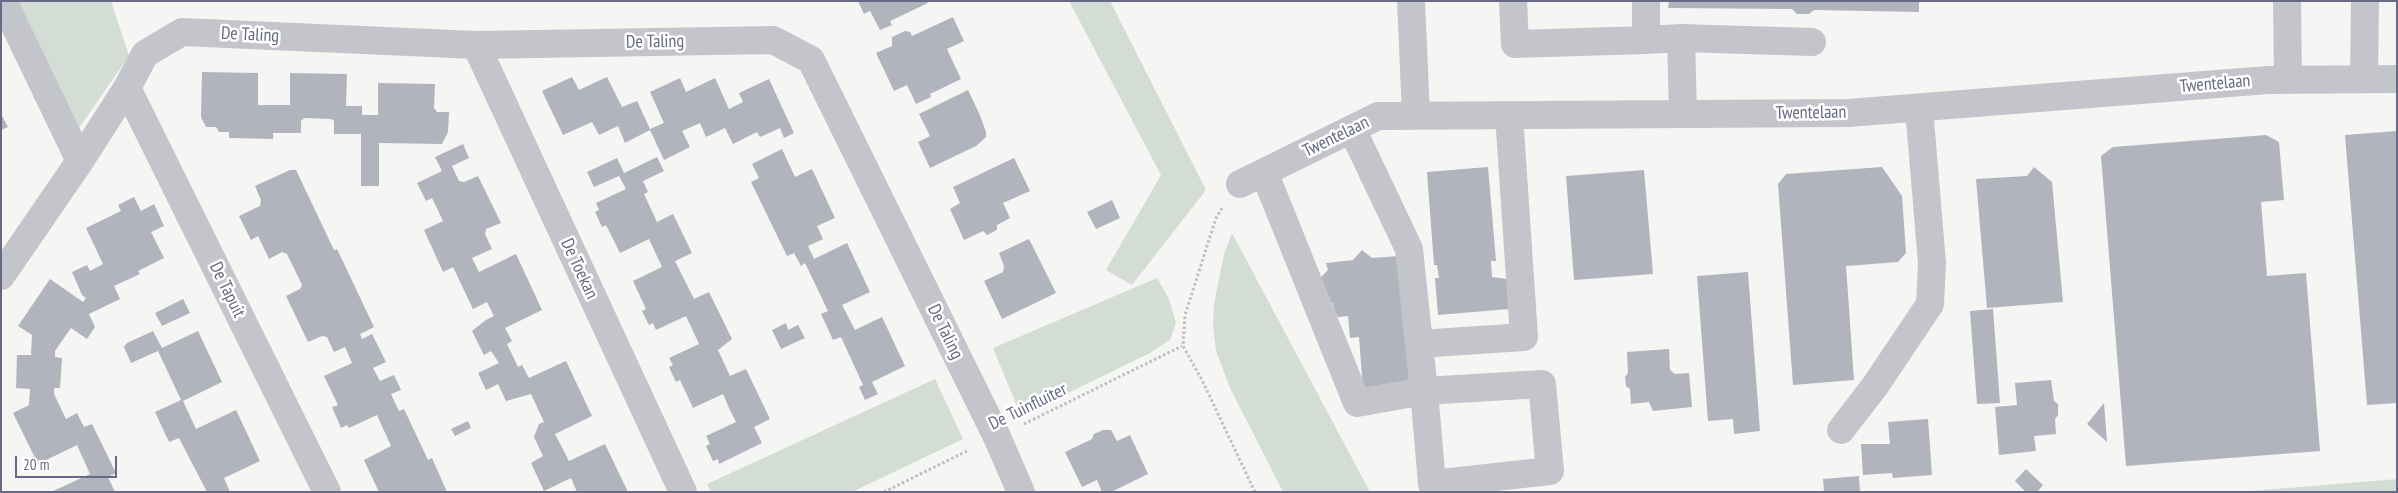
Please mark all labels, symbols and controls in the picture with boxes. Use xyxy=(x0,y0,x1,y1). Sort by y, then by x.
street label: De Taling xyxy=(220,23,280,47)
street label: De Taling xyxy=(626,31,684,53)
street label: Twentelaan xyxy=(2179,70,2251,98)
street label: Twentelaan xyxy=(1775,102,1847,124)
street label: Twentelaan xyxy=(1299,112,1373,162)
street label: De Toekan xyxy=(556,235,602,303)
street label: De Tapuit xyxy=(204,259,250,321)
street label: De Taling xyxy=(923,301,967,363)
street label: De Tuinfluiter xyxy=(985,379,1071,435)
scale bar xyxy=(18,446,120,478)
text: 20 m xyxy=(23,455,49,474)

